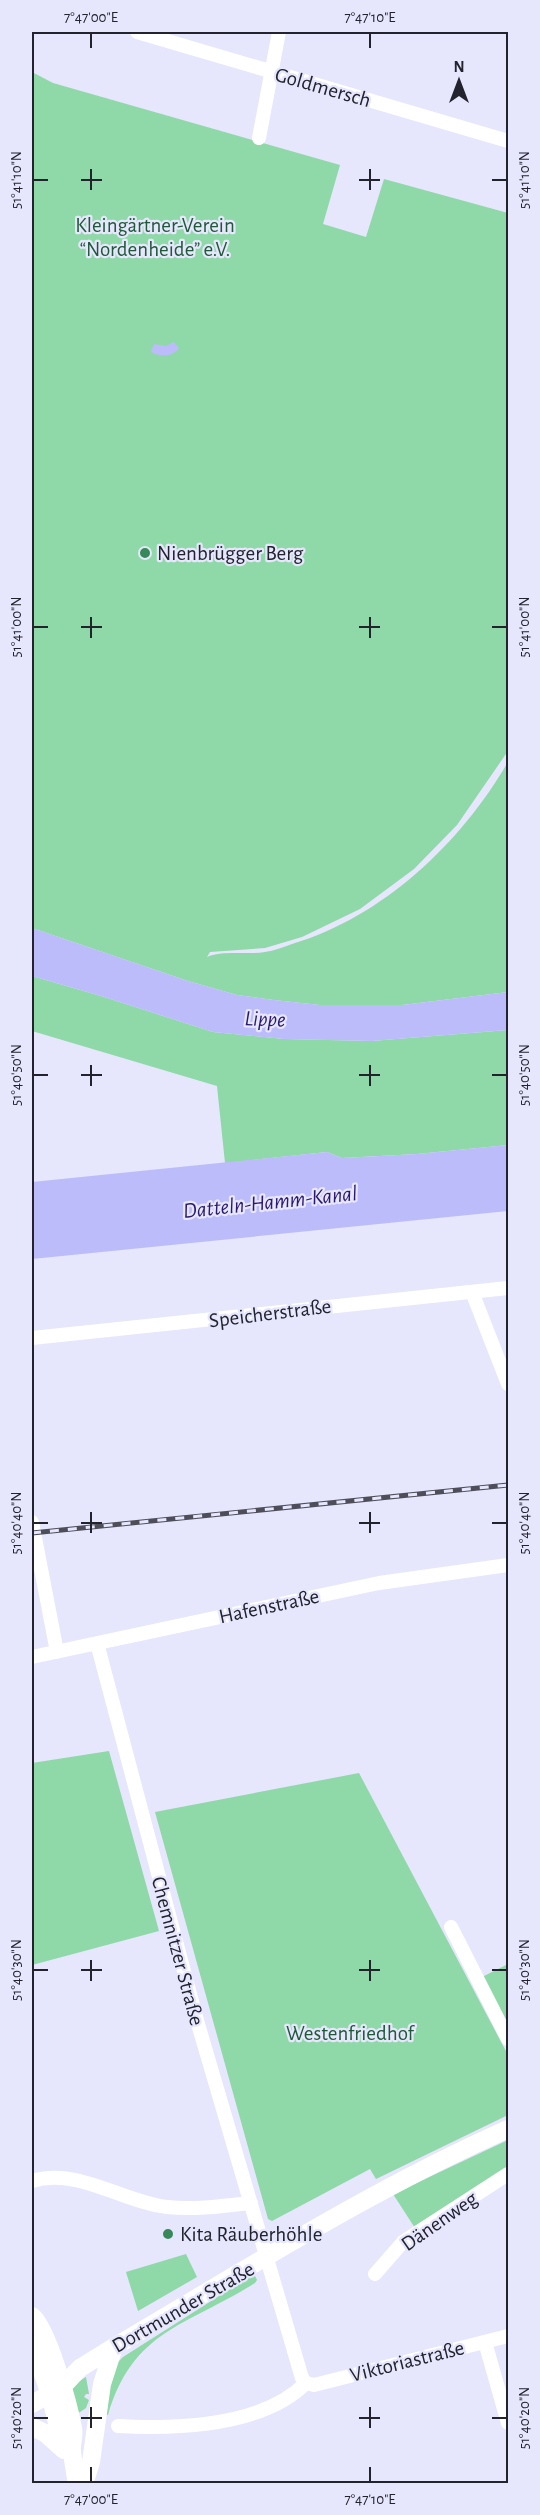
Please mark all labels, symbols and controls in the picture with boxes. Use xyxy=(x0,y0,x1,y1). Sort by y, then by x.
text: 7°47'00"E xyxy=(64,10,118,25)
text: 7°47'10"E xyxy=(344,10,396,25)
north arrow xyxy=(429,51,489,111)
text: N xyxy=(453,59,465,75)
street label: Goldmersch xyxy=(273,64,373,111)
text: 51°41'10"N xyxy=(9,151,24,209)
text: 51°41'10"N xyxy=(517,151,532,209)
park label: Kleingärtner-Verein “Nordenheide” e.V. xyxy=(75,215,235,260)
place label: Nienbrügger Berg xyxy=(157,543,304,564)
marker: Nienbrügger Berg xyxy=(138,546,152,560)
text: 51°41'00"N xyxy=(9,597,24,657)
text: 51°41'00"N xyxy=(517,597,532,657)
water label: Lippe xyxy=(244,1007,286,1032)
text: 51°40'50"N xyxy=(9,1044,24,1106)
text: 51°40'50"N xyxy=(517,1044,532,1106)
water label: Datteln-Hamm-Kanal xyxy=(182,1182,358,1222)
street label: Speicherstraße xyxy=(208,1296,332,1331)
text: 51°40'40"N xyxy=(9,1491,24,1555)
text: 51°40'40"N xyxy=(517,1491,532,1555)
street label: Hafenstraße xyxy=(217,1586,321,1627)
street label: Chemnitzer Straße xyxy=(148,1874,207,2028)
text: 51°40'30"N xyxy=(9,1939,24,2001)
text: 51°40'30"N xyxy=(517,1939,532,2001)
park label: Westenfriedhof xyxy=(286,2023,416,2044)
street label: Dänenweg xyxy=(397,2187,482,2255)
place label: Kita Räuberhöhle xyxy=(180,2224,322,2245)
marker: Kita Räuberhöhle xyxy=(161,2227,175,2241)
street label: Dortmunder Straße xyxy=(109,2258,258,2357)
street label: Viktoriastraße xyxy=(348,2337,466,2386)
text: 51°40'20"N xyxy=(9,2387,24,2449)
text: 51°40'20"N xyxy=(517,2387,532,2449)
text: 7°47'00"E xyxy=(64,2492,118,2507)
text: 7°47'10"E xyxy=(344,2492,396,2507)

